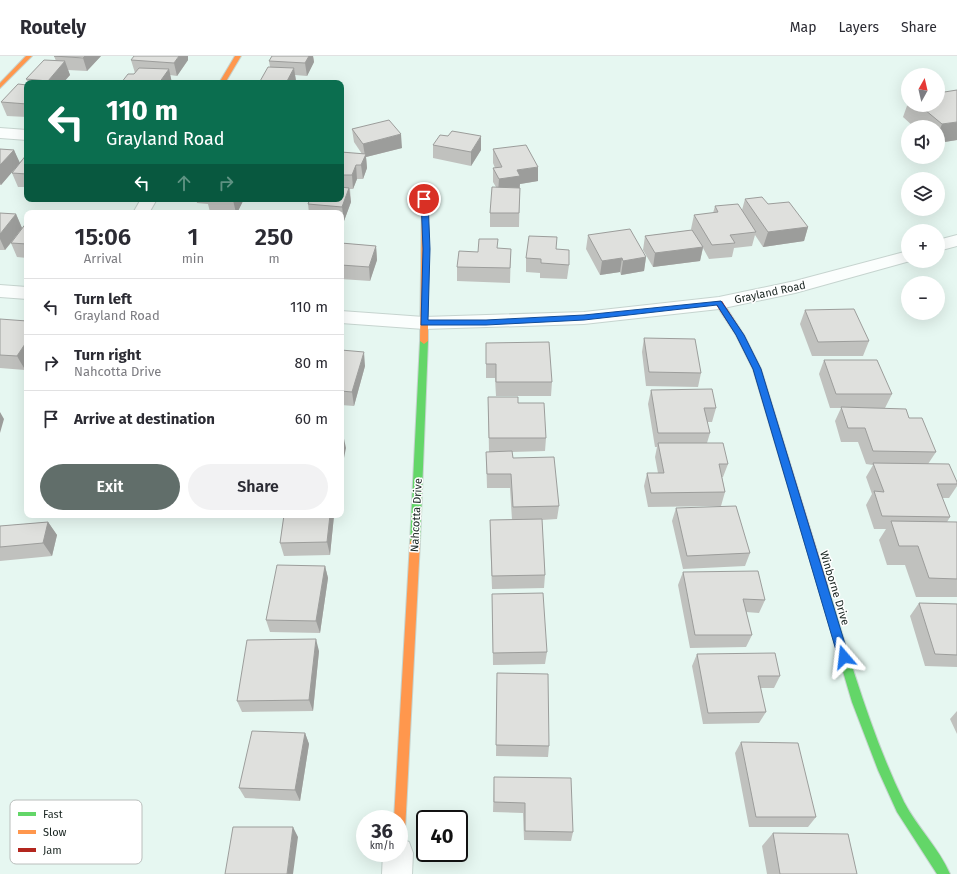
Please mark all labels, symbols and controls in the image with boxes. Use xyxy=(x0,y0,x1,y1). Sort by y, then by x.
text: Routely xyxy=(20,16,86,39)
text: Map xyxy=(790,19,816,36)
text: Layers xyxy=(838,19,879,36)
text: Share xyxy=(901,19,937,36)
north arrow xyxy=(901,68,945,112)
map controls xyxy=(901,68,945,320)
text: 110 m xyxy=(106,94,178,127)
icon: left xyxy=(40,96,92,148)
button: sound xyxy=(901,120,945,164)
text: Grayland Road xyxy=(106,128,225,150)
icon: left xyxy=(131,172,153,194)
icon: ahead xyxy=(173,172,195,194)
icon: right xyxy=(215,172,237,194)
button: layers xyxy=(901,172,945,216)
pin xyxy=(407,182,441,216)
icon: arrive xyxy=(413,188,435,210)
text: 15:06 xyxy=(75,223,131,251)
text: 1 xyxy=(187,223,198,251)
text: 250 xyxy=(255,223,293,251)
button: + xyxy=(901,224,945,268)
text: Arrival xyxy=(84,251,122,266)
text: min xyxy=(182,251,204,266)
text: m xyxy=(268,251,280,266)
button: − xyxy=(901,276,945,320)
street label: Grayland Road xyxy=(733,279,807,306)
text: Turn left xyxy=(74,290,132,308)
icon: left xyxy=(40,296,62,318)
text: 110 m xyxy=(290,298,328,316)
text: Grayland Road xyxy=(74,308,160,323)
text: Turn right xyxy=(74,346,141,364)
icon: right xyxy=(40,352,62,374)
text: 80 m xyxy=(295,354,328,372)
text: Nahcotta Drive xyxy=(74,364,161,379)
icon: arrive xyxy=(40,408,62,430)
text: Arrive at destination xyxy=(74,410,215,428)
text: 60 m xyxy=(295,410,328,428)
button: Exit xyxy=(40,464,180,510)
button: Share xyxy=(188,464,328,510)
street label: Nahcotta Drive xyxy=(408,478,425,552)
street label: Winborne Drive xyxy=(817,549,852,627)
position arrow xyxy=(823,636,865,678)
legend xyxy=(10,800,142,864)
text: Fast xyxy=(43,808,63,821)
speed limit sign: 40 xyxy=(416,810,468,862)
text: 36 xyxy=(371,819,393,843)
text: Slow xyxy=(43,826,67,839)
text: km/h xyxy=(370,840,394,852)
text: Jam xyxy=(43,844,62,857)

